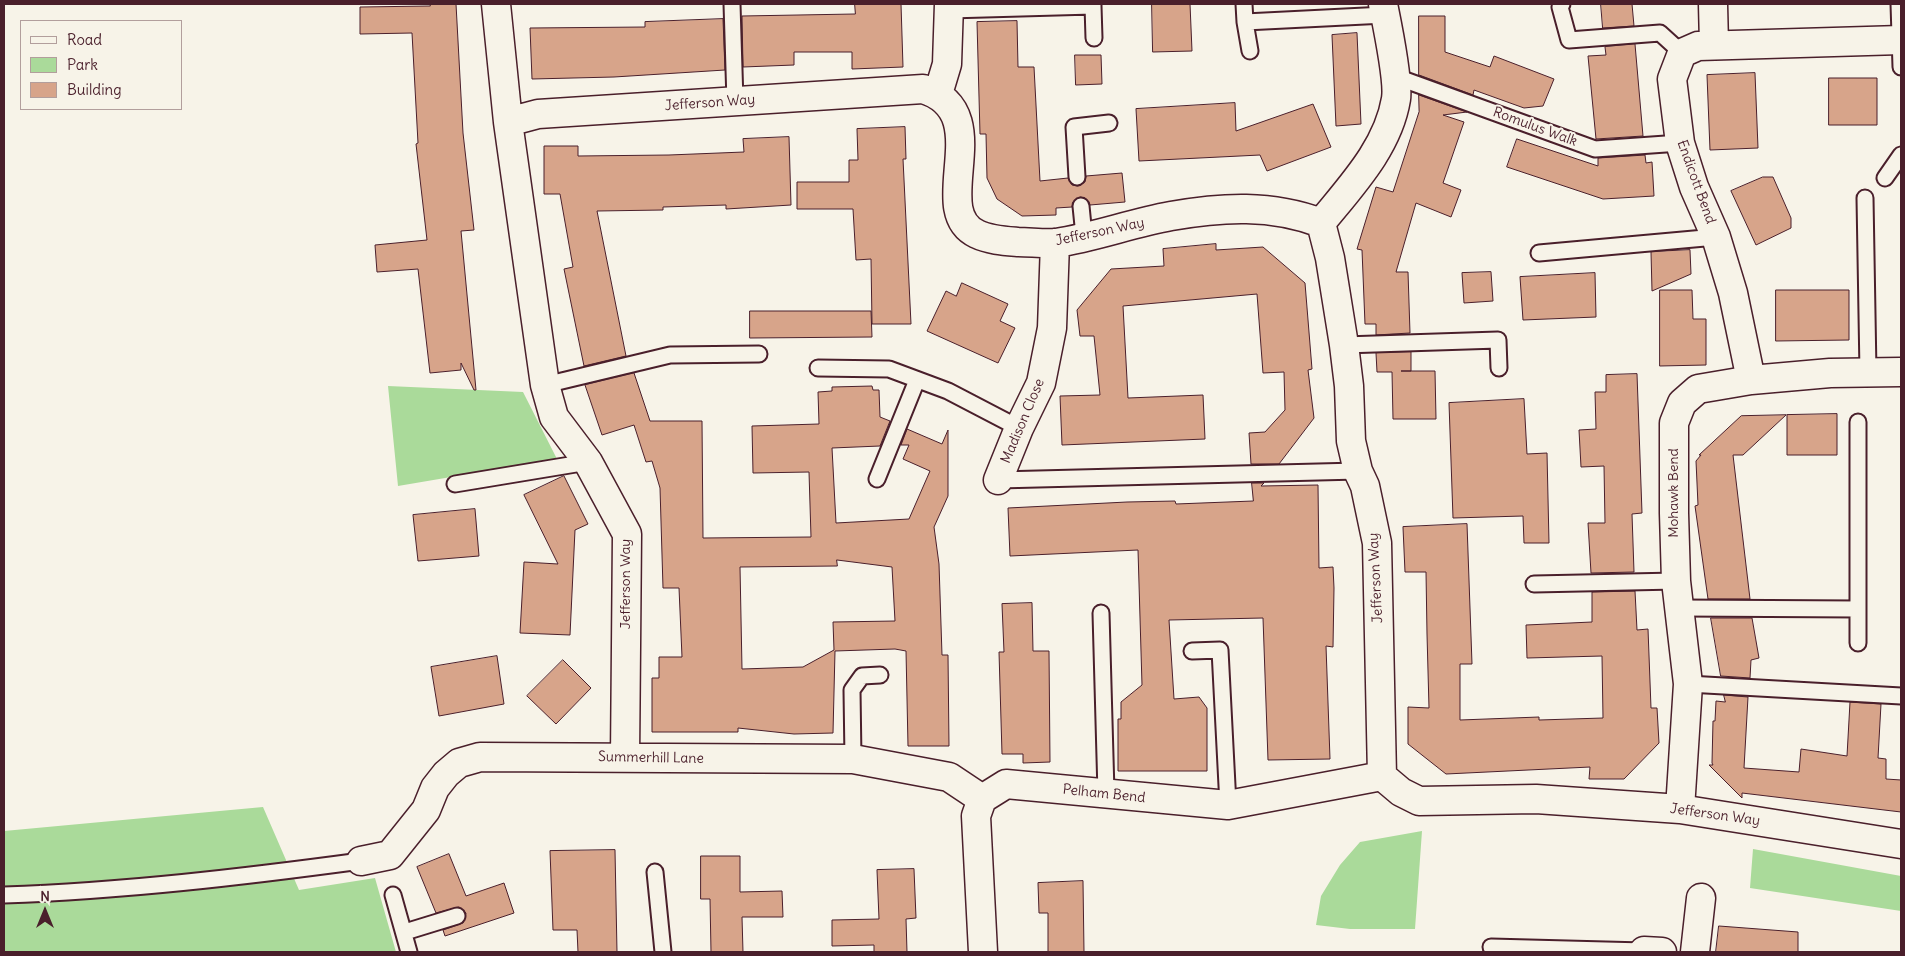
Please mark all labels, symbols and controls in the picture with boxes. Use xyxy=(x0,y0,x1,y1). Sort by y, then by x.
legend xyxy=(20,20,182,110)
text: Road xyxy=(67,30,102,49)
text: Park xyxy=(67,55,98,74)
text: Building xyxy=(67,80,122,99)
street label: Jefferson Way xyxy=(664,91,756,115)
street label: Romulus Walk xyxy=(1491,104,1579,150)
street label: Endicott Bend xyxy=(1673,138,1719,226)
street label: Jefferson Way xyxy=(1054,214,1146,250)
street label: Madison Close xyxy=(998,376,1048,466)
street label: Mohawk Bend xyxy=(1666,448,1682,538)
street label: Jefferson Way xyxy=(1365,532,1387,624)
street label: Jefferson Way xyxy=(618,539,634,629)
street label: Summerhill Lane xyxy=(598,749,704,767)
street label: Pelham Bend xyxy=(1062,781,1146,807)
street label: Jefferson Way xyxy=(1669,800,1761,830)
north arrow xyxy=(20,886,70,936)
text: N xyxy=(40,887,50,905)

